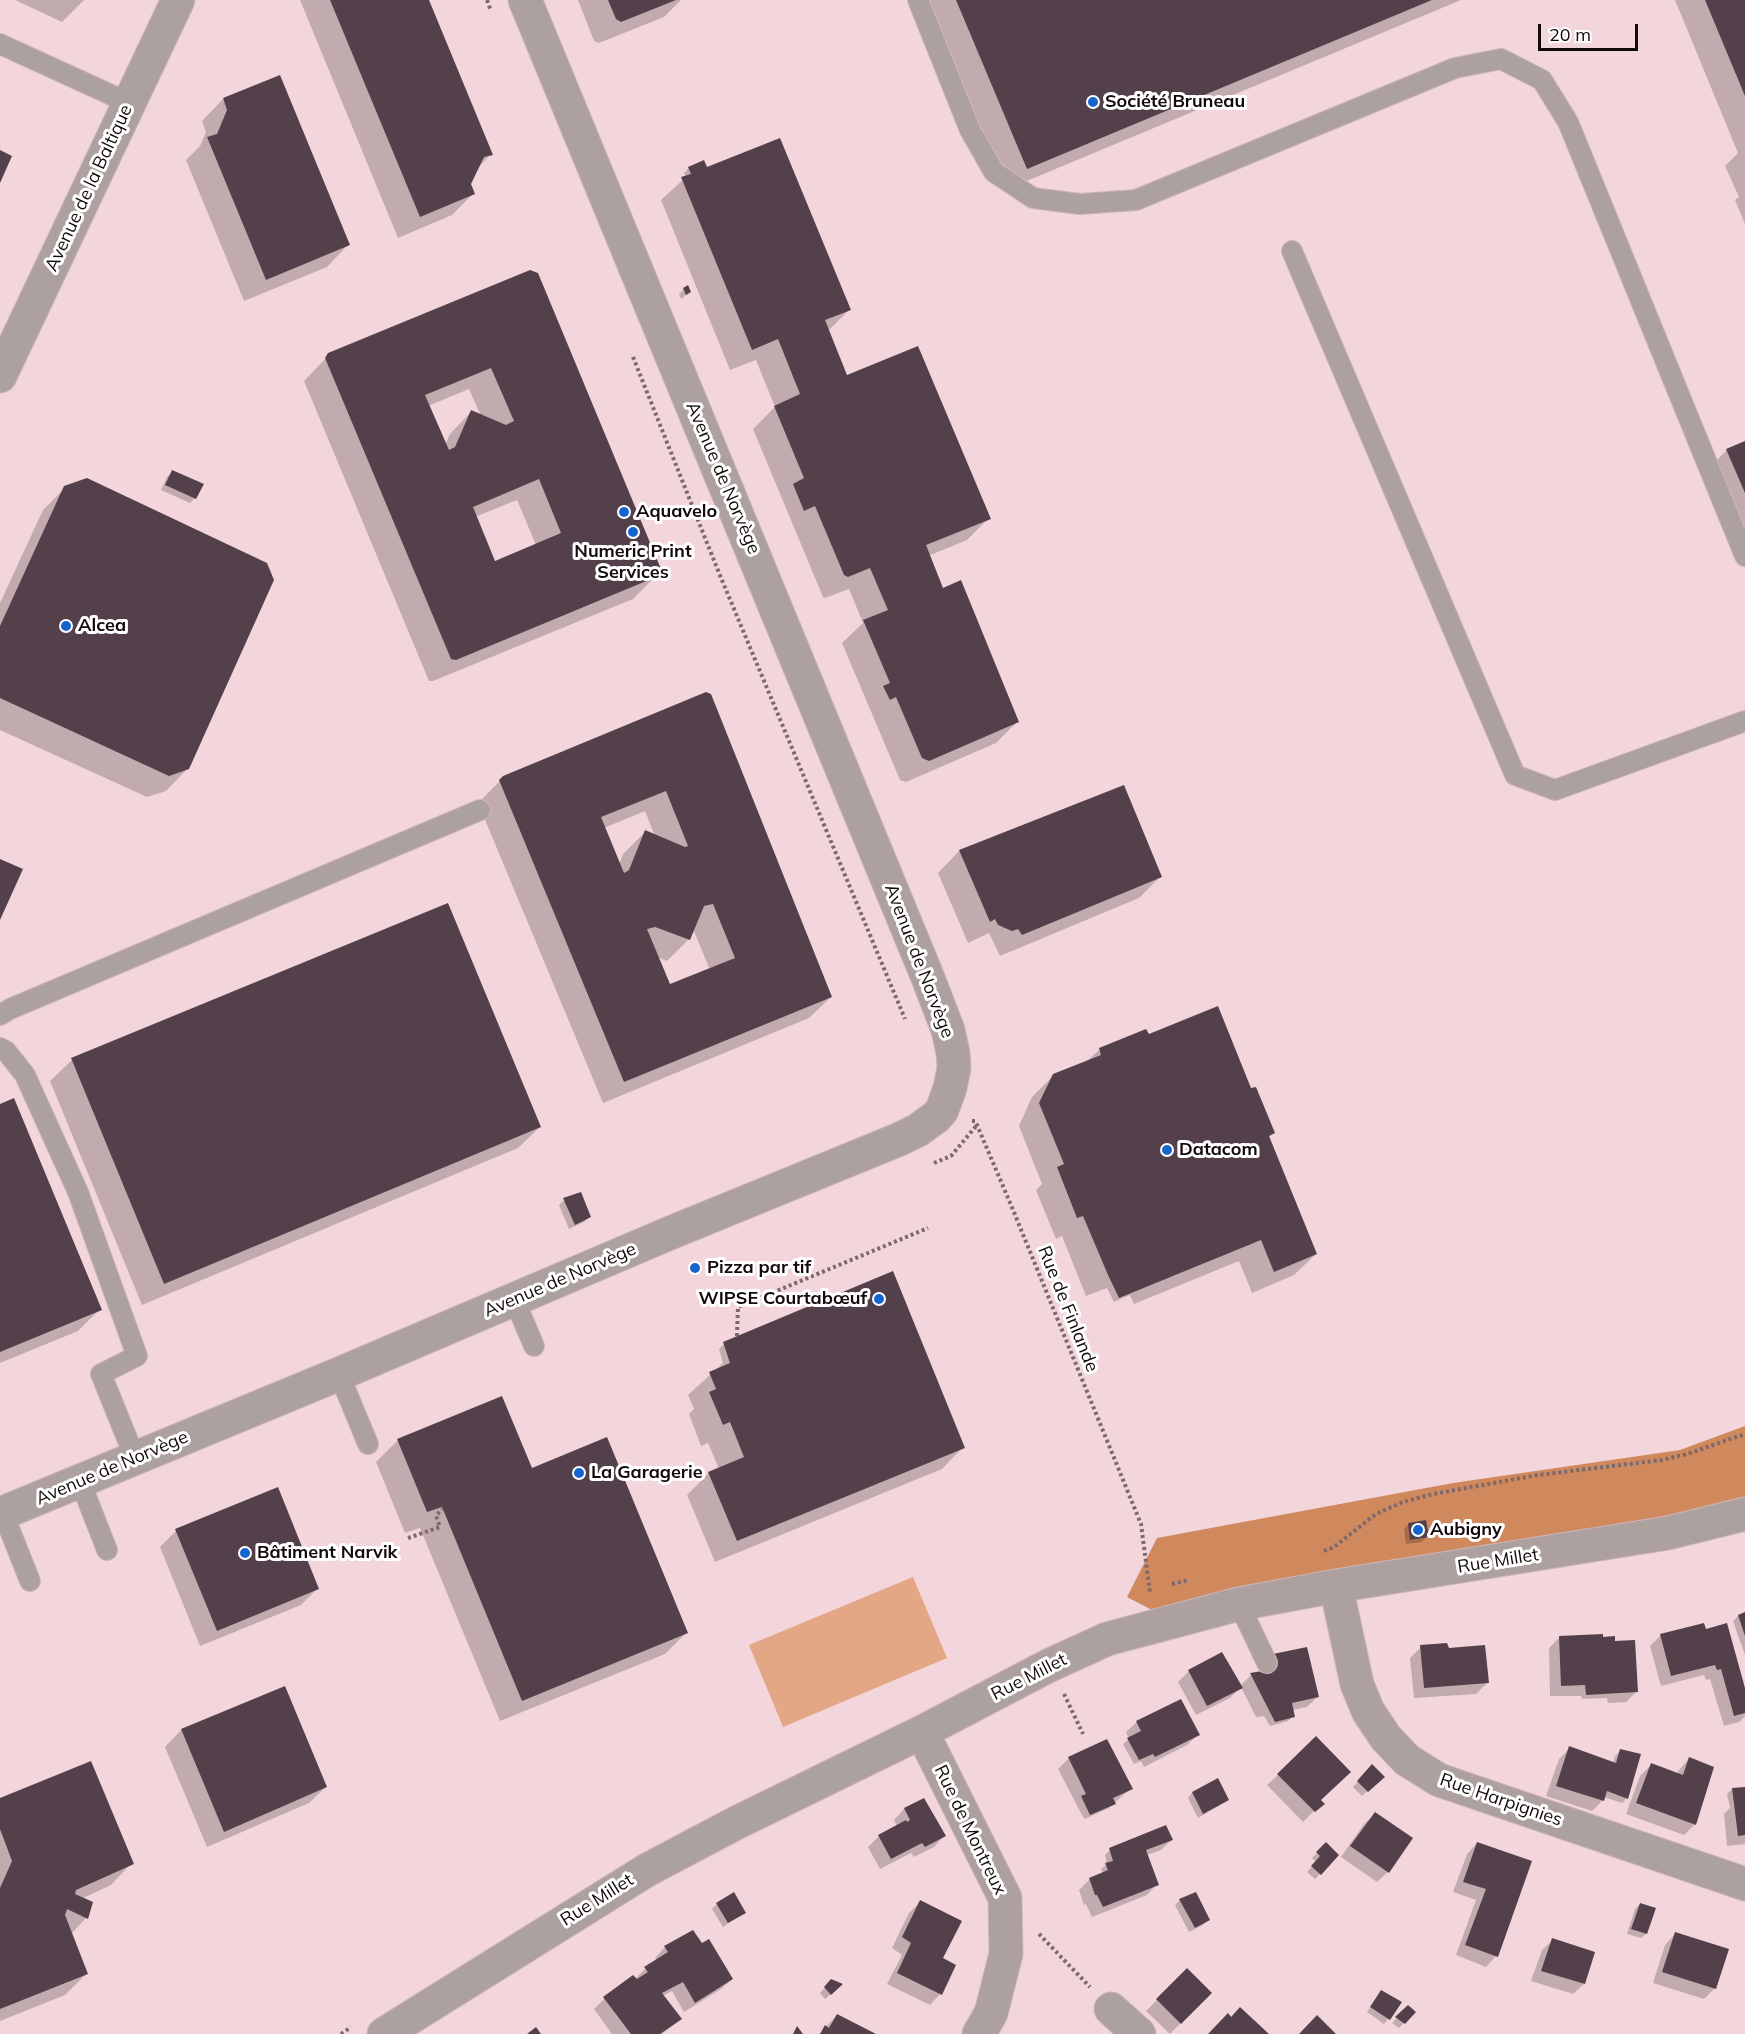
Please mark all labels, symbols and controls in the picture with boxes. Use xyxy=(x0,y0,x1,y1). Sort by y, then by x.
scale bar xyxy=(1541,12,1642,50)
text: 20 m xyxy=(1549,23,1591,46)
place label: Société Bruneau xyxy=(1105,91,1245,113)
marker: Société Bruneau xyxy=(1086,95,1100,109)
street label: Avenue de la Baltique xyxy=(41,101,137,275)
street label: Avenue de Norvège xyxy=(681,399,765,557)
place label: Aquavelo xyxy=(636,501,717,523)
marker: Aquavelo xyxy=(617,505,631,519)
marker: Numeric Print Services xyxy=(626,525,640,539)
place label: Numeric Print Services xyxy=(574,541,692,584)
place label: Alcea xyxy=(78,615,126,637)
marker: Alcea xyxy=(59,619,73,633)
street label: Avenue de Norvège xyxy=(880,881,958,1041)
place label: Datacom xyxy=(1179,1139,1258,1161)
marker: Datacom xyxy=(1160,1143,1174,1157)
street label: Avenue de Norvège xyxy=(481,1238,639,1322)
street label: Rue de Finlande xyxy=(1033,1243,1103,1375)
place label: Pizza par tif xyxy=(707,1257,811,1279)
marker: Pizza par tif xyxy=(688,1261,702,1275)
place label: WIPSE Courtabœuf xyxy=(699,1288,867,1310)
marker: WIPSE Courtabœuf xyxy=(872,1292,886,1306)
street label: Avenue de Norvège xyxy=(33,1426,191,1510)
place label: La Garagerie xyxy=(591,1462,702,1484)
marker: La Garagerie xyxy=(572,1466,586,1480)
place label: Aubigny xyxy=(1430,1519,1502,1541)
marker: Aubigny xyxy=(1411,1523,1425,1537)
place label: Bâtiment Narvik xyxy=(257,1542,398,1564)
street label: Rue Millet xyxy=(1456,1544,1540,1578)
marker: Bâtiment Narvik xyxy=(238,1546,252,1560)
street label: Rue Millet xyxy=(988,1649,1070,1705)
street label: Rue de Montreux xyxy=(929,1762,1011,1898)
street label: Rue Harpignies xyxy=(1437,1769,1565,1831)
street label: Rue Millet xyxy=(557,1869,637,1931)

